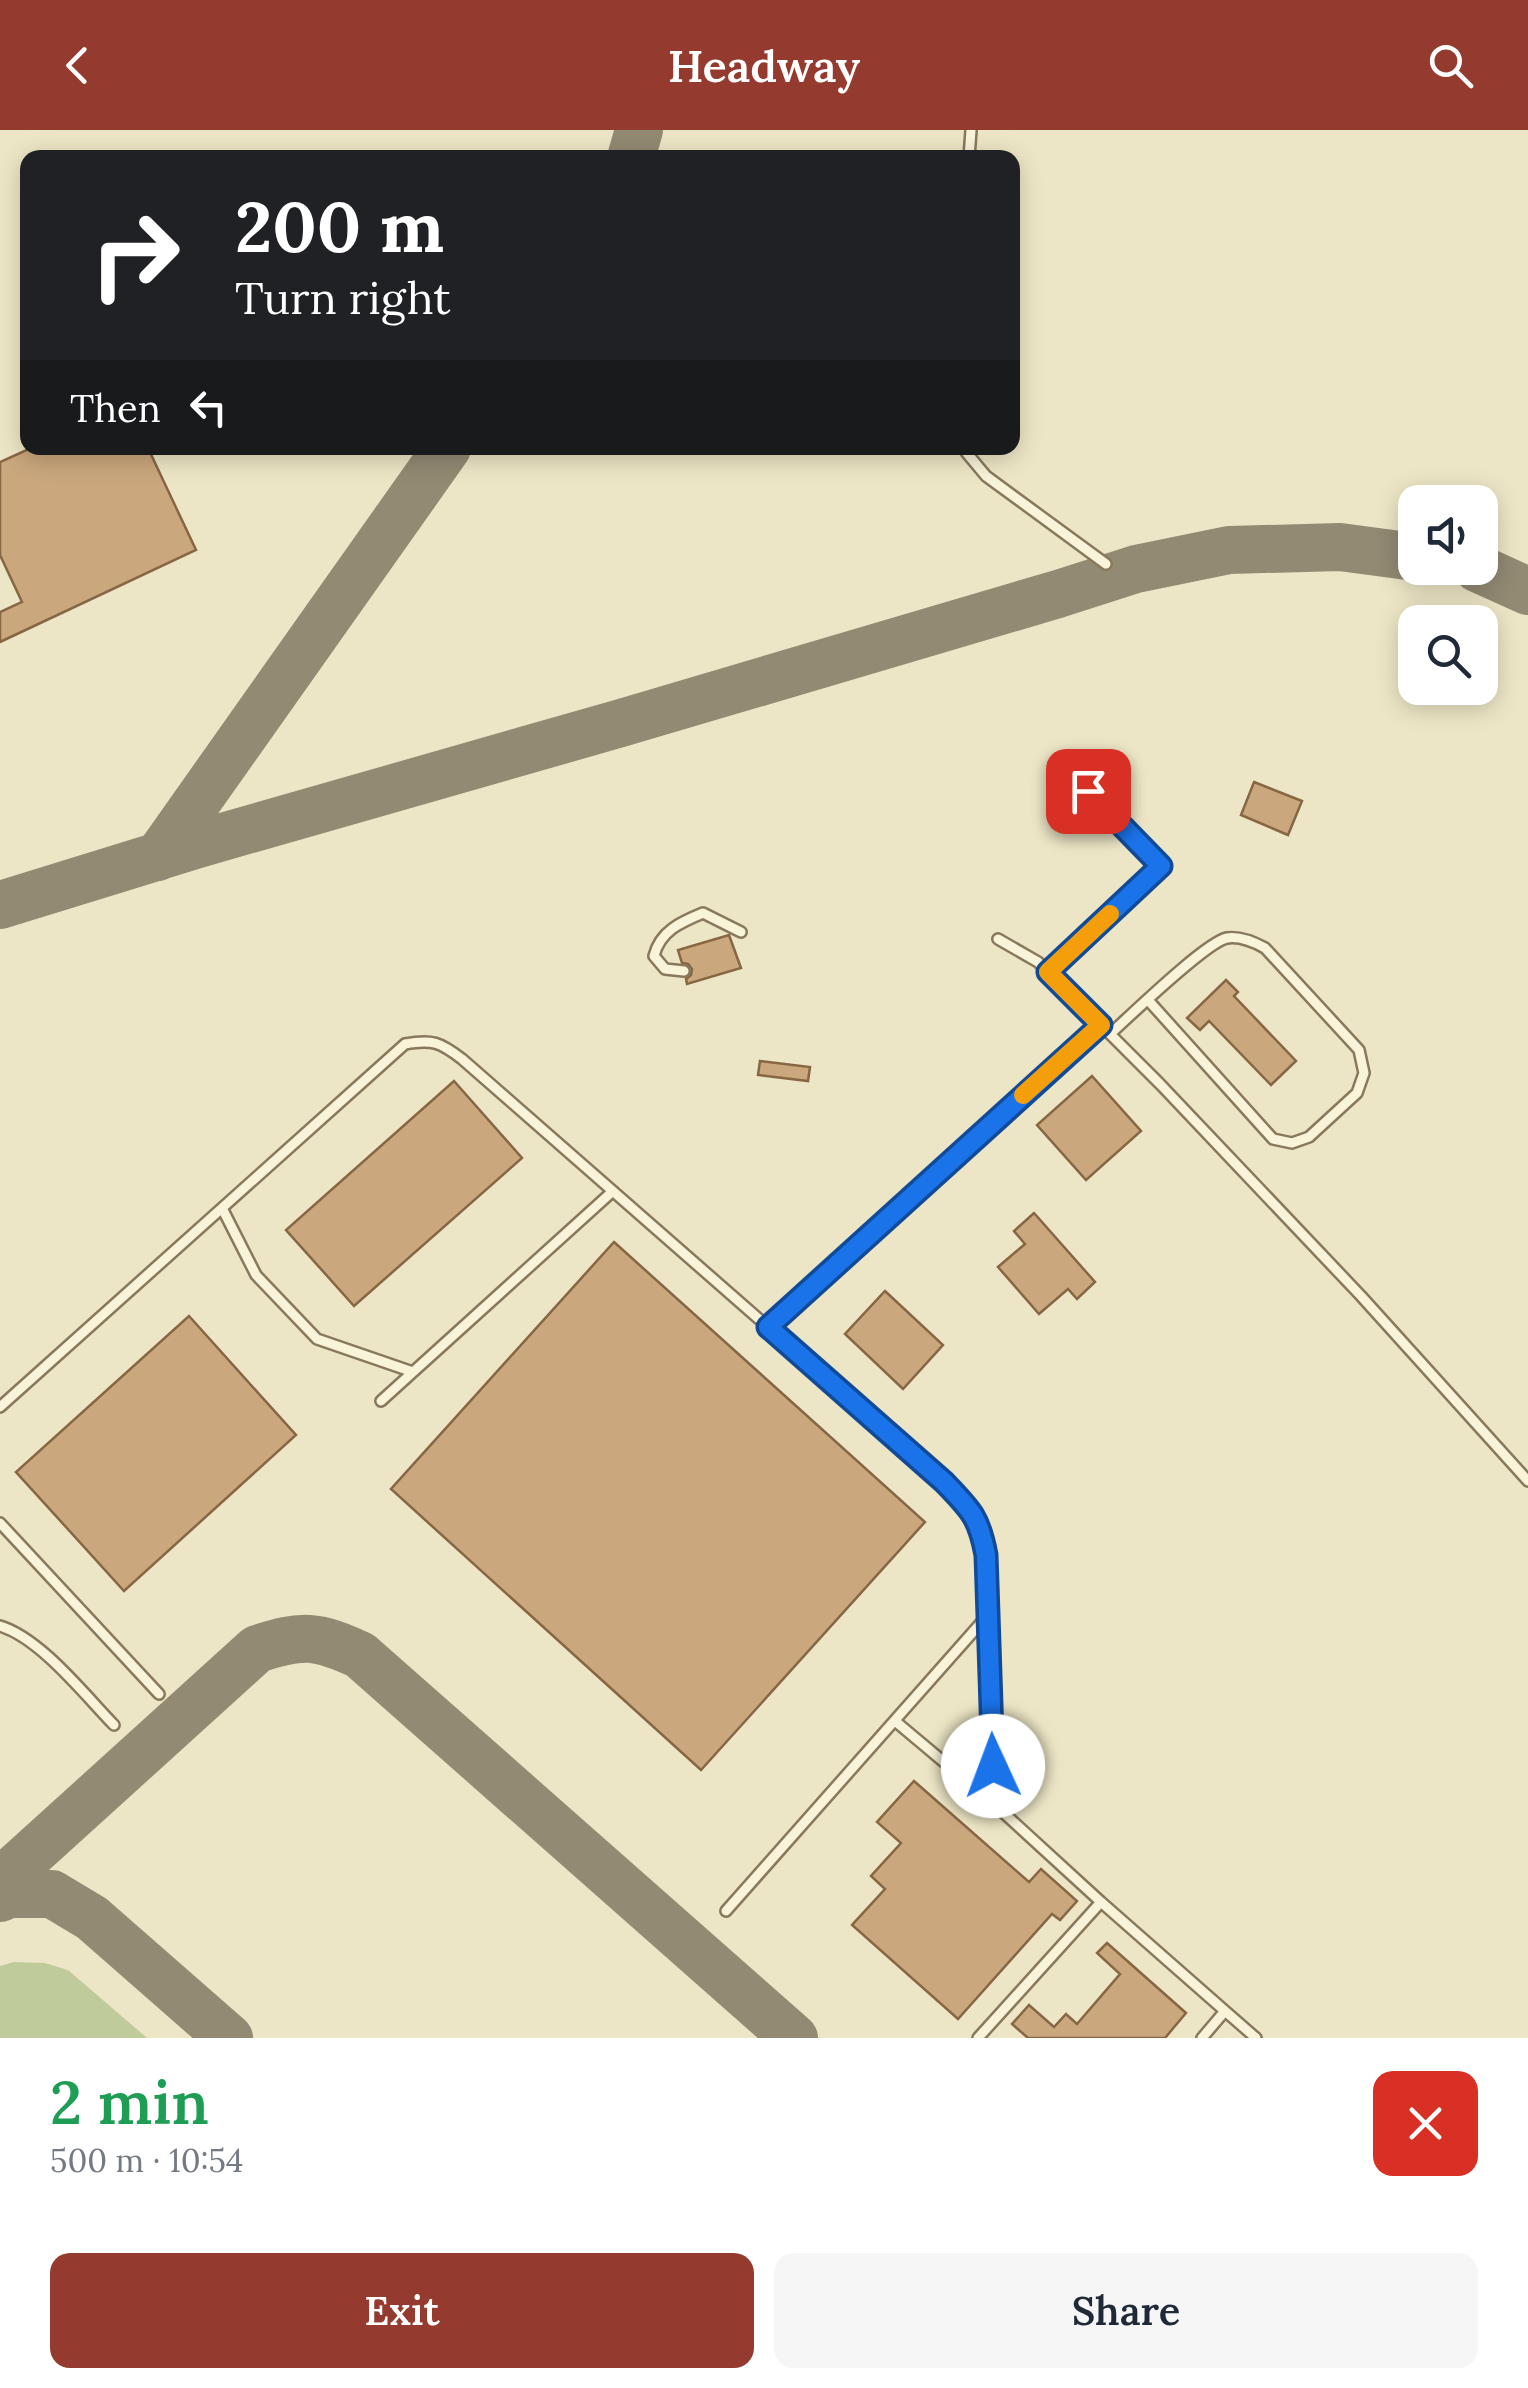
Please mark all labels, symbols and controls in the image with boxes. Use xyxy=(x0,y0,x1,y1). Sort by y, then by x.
text: Headway xyxy=(668,37,860,94)
icon: back xyxy=(50,38,105,93)
icon: search xyxy=(1423,38,1478,93)
text: 200 m xyxy=(235,182,444,271)
icon: right xyxy=(70,190,200,320)
text: Turn right xyxy=(235,269,451,326)
icon: left xyxy=(181,380,236,435)
text: Then xyxy=(70,384,161,432)
map controls xyxy=(1398,485,1498,705)
button: sound xyxy=(1398,485,1498,585)
button: search xyxy=(1398,605,1498,705)
pin xyxy=(1046,749,1131,834)
icon: arrive xyxy=(1061,764,1116,819)
position arrow xyxy=(941,1714,1045,1818)
text: 2 min xyxy=(50,2064,209,2140)
button: close xyxy=(1373,2071,1478,2176)
text: 500 m · 10:54 xyxy=(50,2140,243,2181)
button: Exit xyxy=(50,2253,754,2368)
button: Share xyxy=(774,2253,1478,2368)

